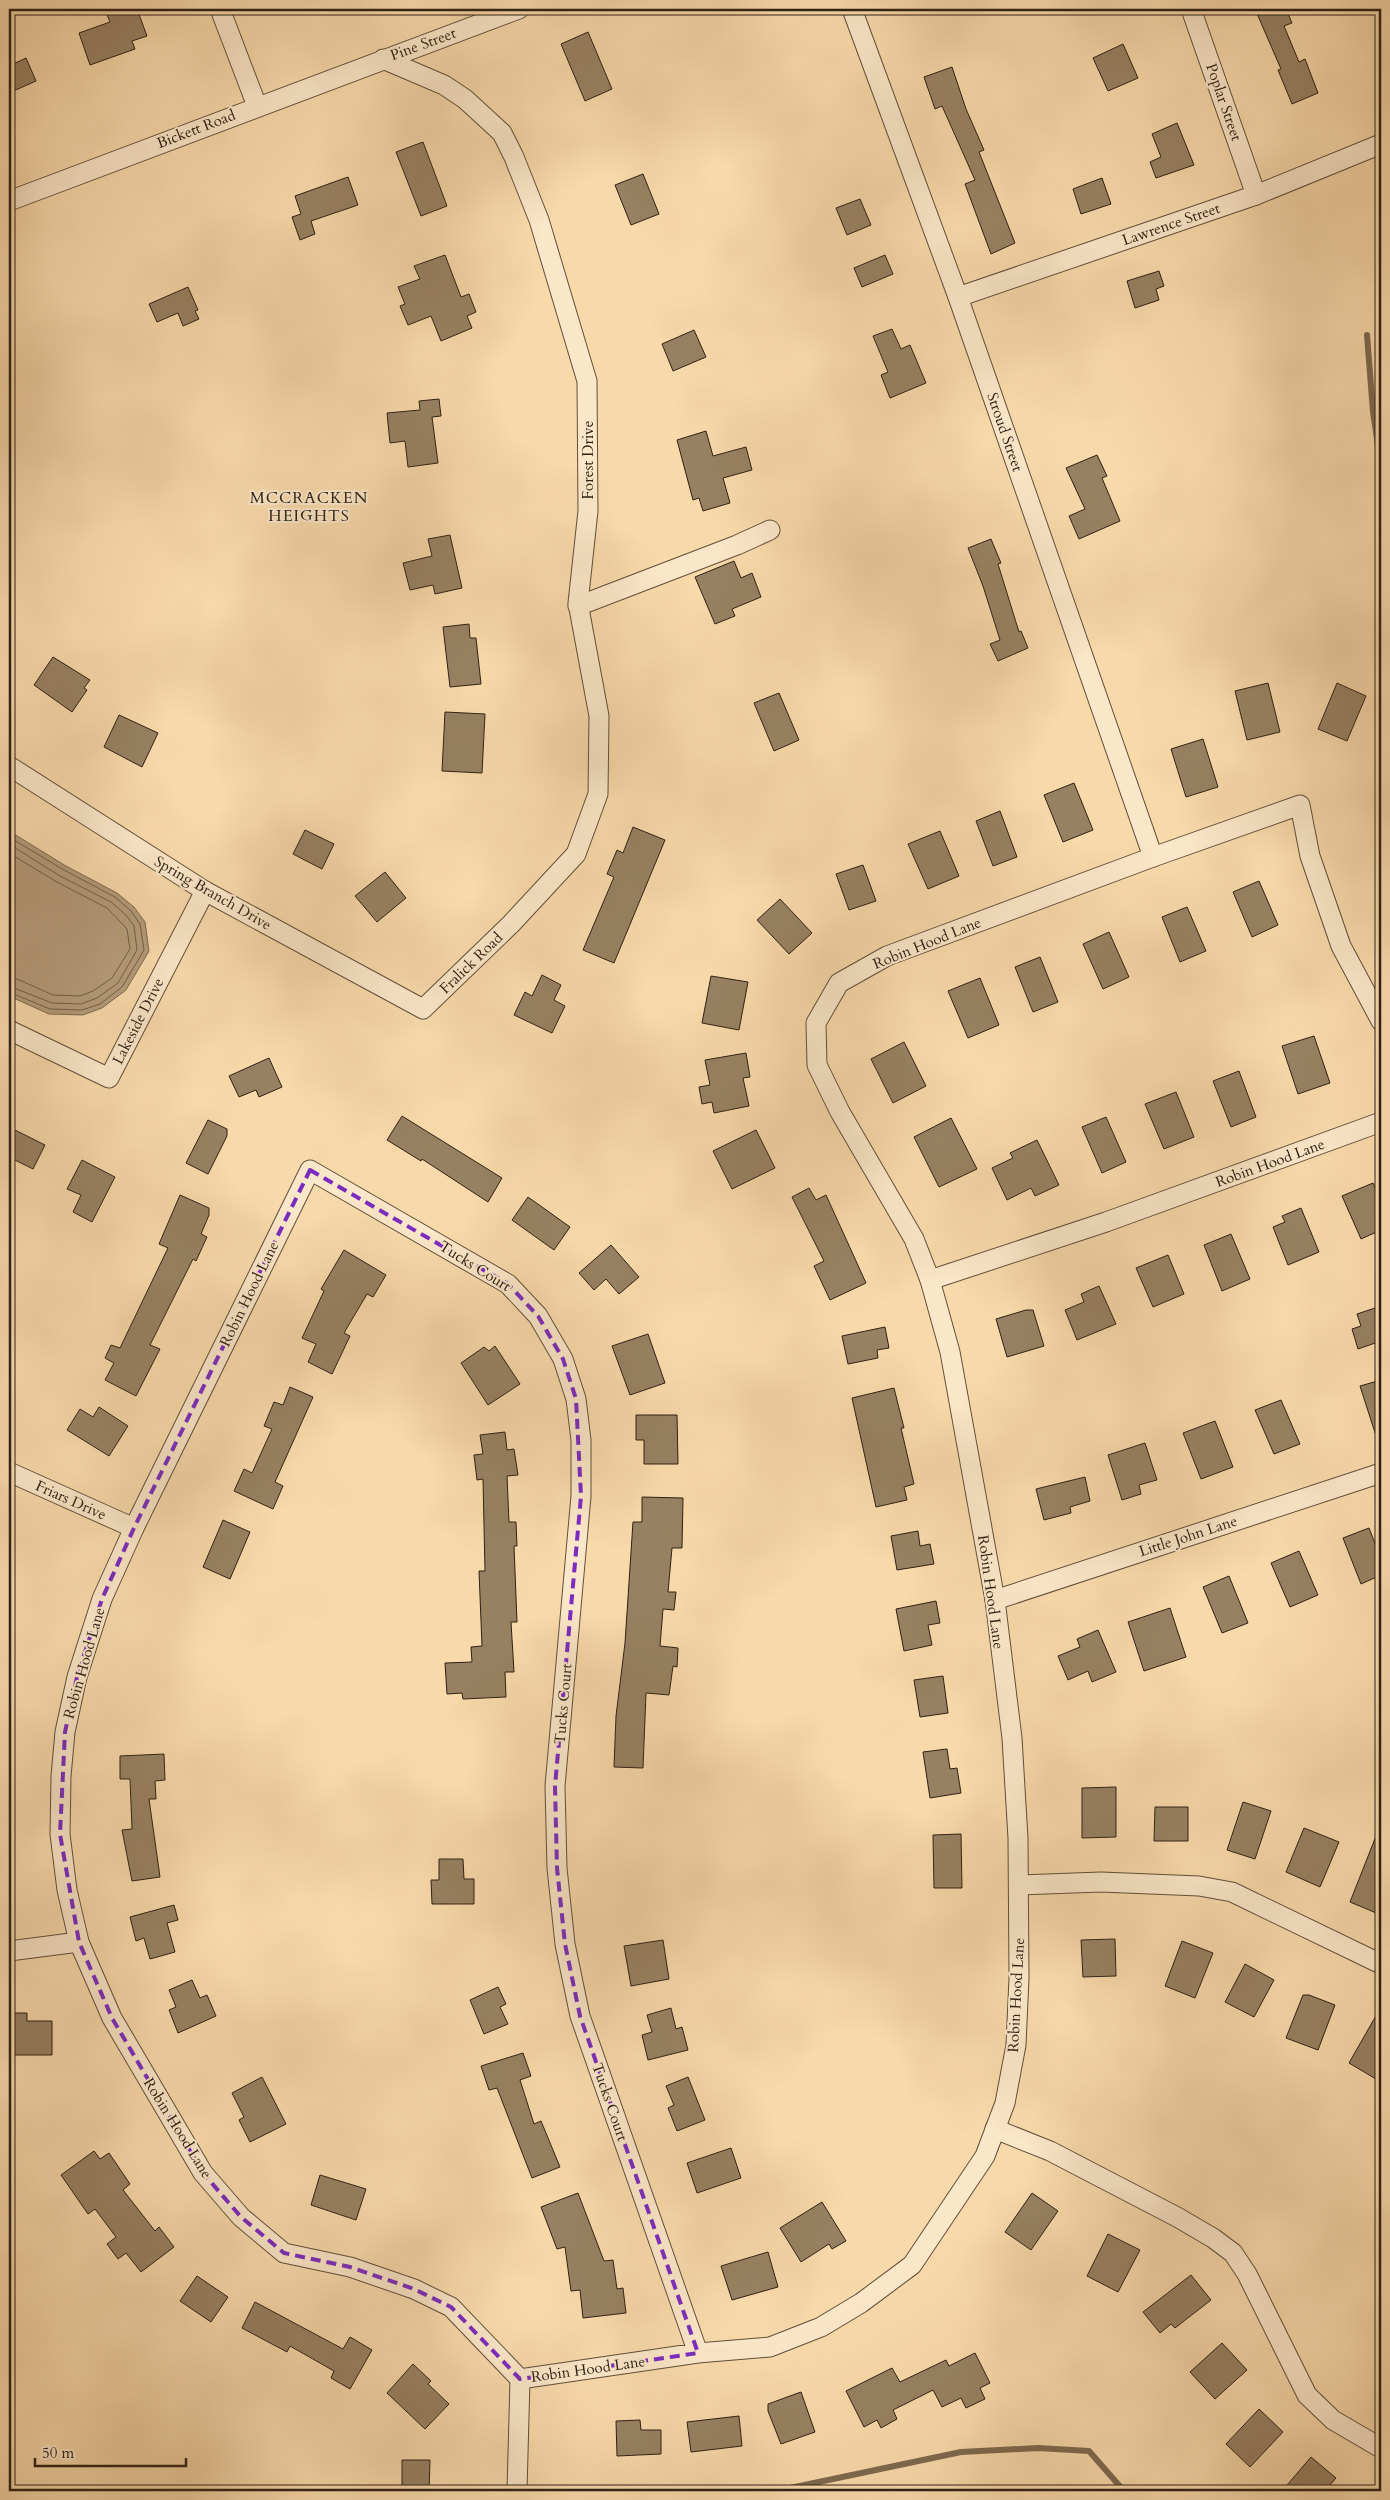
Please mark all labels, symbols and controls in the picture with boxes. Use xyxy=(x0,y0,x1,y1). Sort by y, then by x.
street label: Pine Street xyxy=(387,23,459,65)
street label: Poplar Street xyxy=(1201,61,1247,144)
street label: Bickett Road xyxy=(154,105,238,153)
street label: Lawrence Street xyxy=(1119,198,1223,250)
street label: Stroud Street xyxy=(982,390,1028,474)
street label: Forest Drive xyxy=(578,420,598,500)
district label: MCCRACKEN HEIGHTS xyxy=(250,487,368,527)
street label: Spring Branch Drive xyxy=(151,851,275,935)
street label: Robin Hood Lane xyxy=(870,912,984,974)
street label: Fralick Road xyxy=(435,928,507,998)
street label: Lakeside Drive xyxy=(108,974,168,1068)
street label: Robin Hood Lane xyxy=(1213,1134,1328,1192)
street label: Tucks Court xyxy=(435,1236,515,1296)
street label: Robin Hood Lane xyxy=(215,1238,283,1350)
street label: Friars Drive xyxy=(32,1476,110,1525)
street label: Little John Lane xyxy=(1136,1511,1240,1561)
street label: Robin Hood Lane xyxy=(973,1534,1009,1651)
street label: Robin Hood Lane xyxy=(59,1605,110,1721)
street label: Tucks Court xyxy=(550,1662,577,1745)
street label: Robin Hood Lane xyxy=(1003,1937,1029,2053)
street label: Tucks Court xyxy=(587,2060,633,2144)
street label: Robin Hood Lane xyxy=(139,2074,217,2182)
street label: Robin Hood Lane xyxy=(530,2351,647,2387)
scale bar xyxy=(35,2435,186,2467)
text: 50 m xyxy=(42,2443,74,2463)

